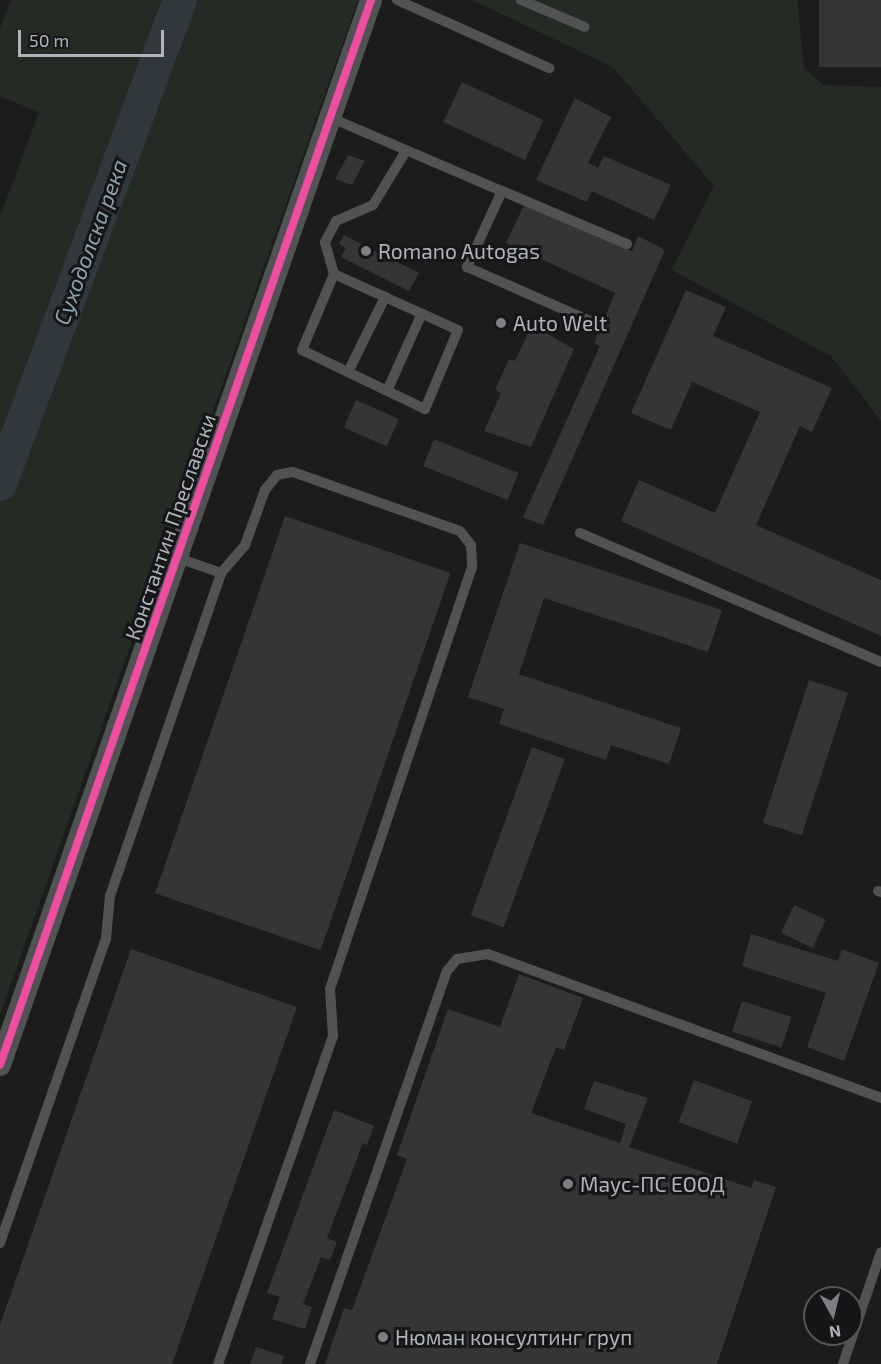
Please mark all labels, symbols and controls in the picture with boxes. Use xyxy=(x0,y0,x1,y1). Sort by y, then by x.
scale bar xyxy=(21,18,166,56)
text: 50 m xyxy=(29,29,69,51)
water label: Суходолска река xyxy=(48,156,132,328)
place label: Romano Autogas xyxy=(378,238,540,264)
marker: Romano Autogas xyxy=(359,244,373,258)
place label: Auto Welt xyxy=(513,310,608,336)
marker: Auto Welt xyxy=(494,316,508,330)
street label: Константин Преславски xyxy=(119,411,221,643)
place label: Маус-ПС ЕООД xyxy=(580,1171,725,1197)
marker: Маус-ПС ЕООД xyxy=(561,1177,575,1191)
north arrow xyxy=(803,1286,863,1346)
text: N xyxy=(828,1322,842,1343)
place label: Нюман консултинг груп xyxy=(395,1324,632,1350)
marker: Нюман консултинг груп xyxy=(376,1330,390,1344)

